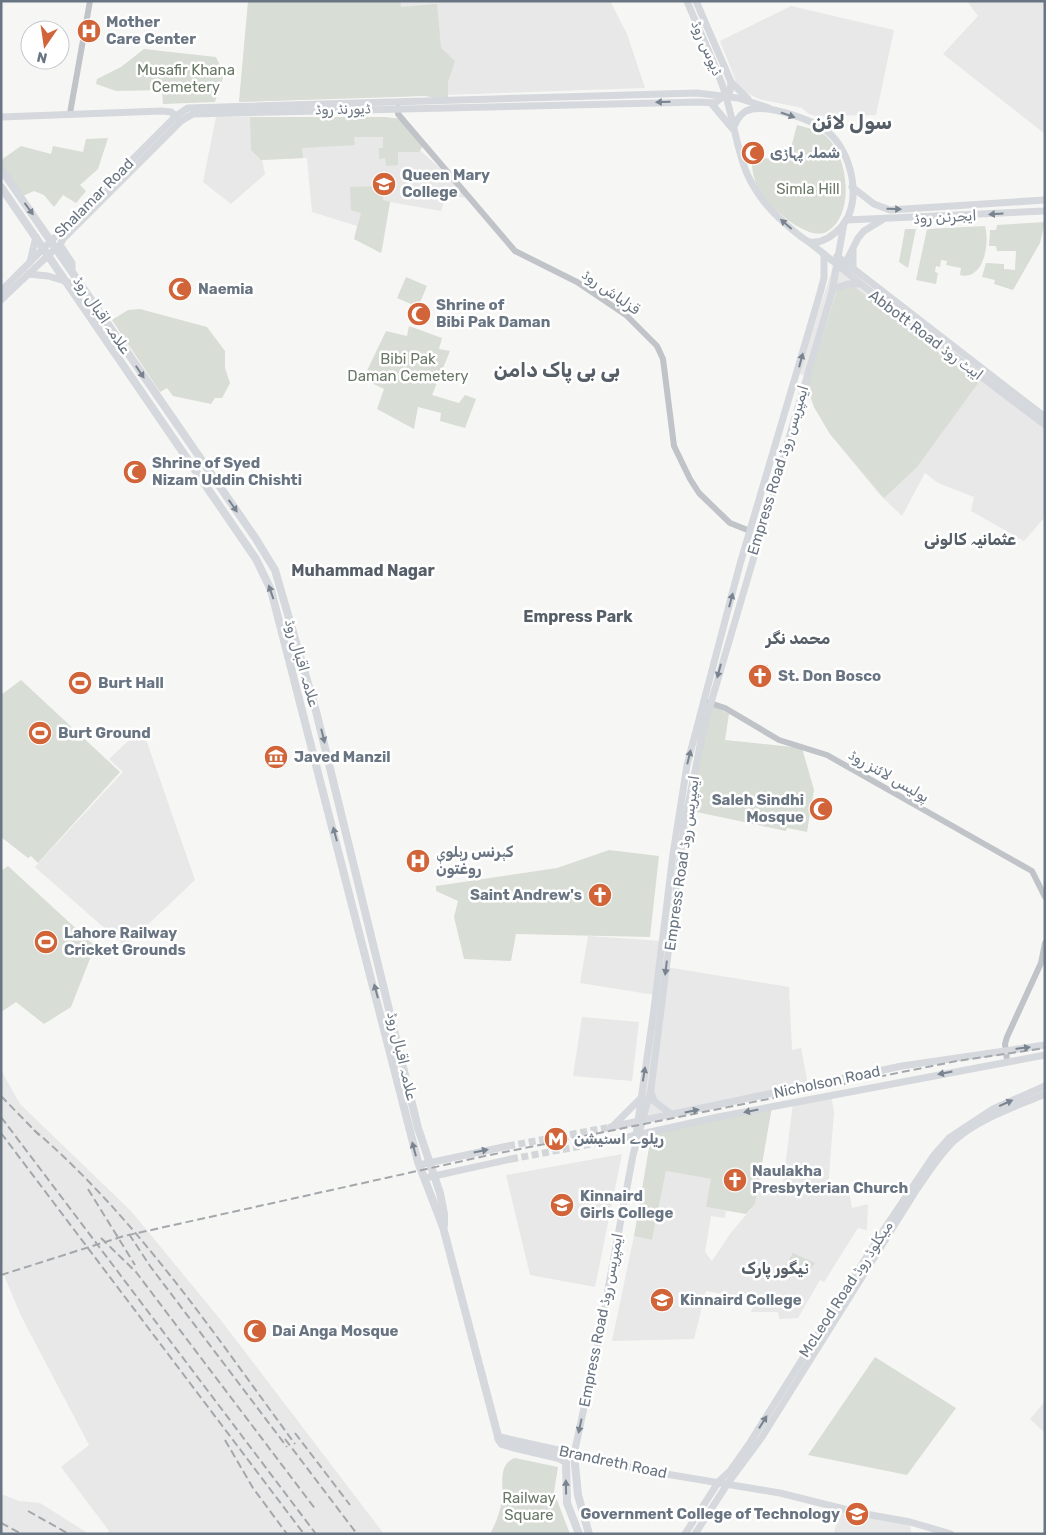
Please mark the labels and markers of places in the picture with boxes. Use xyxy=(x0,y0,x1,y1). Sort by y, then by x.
place label: Mother Care Center xyxy=(106,13,196,48)
hospital icon: Mother Care Center xyxy=(76,18,102,44)
mosque icon: شملہ پہاڑی xyxy=(740,140,766,166)
place label: شملہ پہاڑی xyxy=(770,144,840,163)
place label: Queen Mary College xyxy=(402,166,490,201)
school or university icon: Queen Mary College xyxy=(371,171,397,197)
mosque icon: Naemia xyxy=(167,276,193,302)
place label: Naemia xyxy=(198,280,254,298)
place label: Shrine of Bibi Pak Daman xyxy=(436,296,550,331)
mosque icon: Shrine of Bibi Pak Daman xyxy=(406,301,432,327)
place label: Shrine of Syed Nizam Uddin Chishti xyxy=(152,454,302,489)
mosque icon: Shrine of Syed Nizam Uddin Chishti xyxy=(122,459,148,485)
church icon: St. Don Bosco xyxy=(747,663,773,689)
place label: St. Don Bosco xyxy=(778,667,881,685)
sports icon: Burt Hall xyxy=(67,670,93,696)
place label: Burt Hall xyxy=(98,674,164,692)
sports icon: Burt Ground xyxy=(27,720,53,746)
place label: Burt Ground xyxy=(58,724,151,742)
museum icon: Javed Manzil xyxy=(263,744,289,770)
place label: Javed Manzil xyxy=(294,748,391,766)
place label: Saleh Sindhi Mosque xyxy=(712,791,804,826)
mosque icon: Saleh Sindhi Mosque xyxy=(808,796,834,822)
place label: کېرنس رېلوې روغتون xyxy=(436,843,514,878)
hospital icon: کېرنس رېلوې روغتون xyxy=(405,848,431,874)
church icon: Saint Andrew's xyxy=(587,882,613,908)
place label: Saint Andrew's xyxy=(470,886,582,904)
place label: Lahore Railway Cricket Grounds xyxy=(64,924,186,959)
sports icon: Lahore Railway Cricket Grounds xyxy=(33,929,59,955)
metro station icon: ریلوے اسٹیشن xyxy=(543,1126,569,1152)
place label: ریلوے اسٹیشن xyxy=(574,1130,664,1148)
place label: Naulakha Presbyterian Church xyxy=(752,1162,908,1197)
church icon: Naulakha Presbyterian Church xyxy=(722,1167,748,1193)
place label: Kinnaird Girls College xyxy=(580,1187,673,1222)
school or university icon: Kinnaird Girls College xyxy=(549,1192,575,1218)
school or university icon: Kinnaird College xyxy=(649,1287,675,1313)
place label: Kinnaird College xyxy=(680,1291,802,1309)
mosque icon: Dai Anga Mosque xyxy=(242,1318,268,1344)
place label: Dai Anga Mosque xyxy=(272,1322,399,1340)
school or university icon: Government College of Technology xyxy=(844,1501,870,1527)
place label: Government College of Technology xyxy=(580,1505,840,1523)

